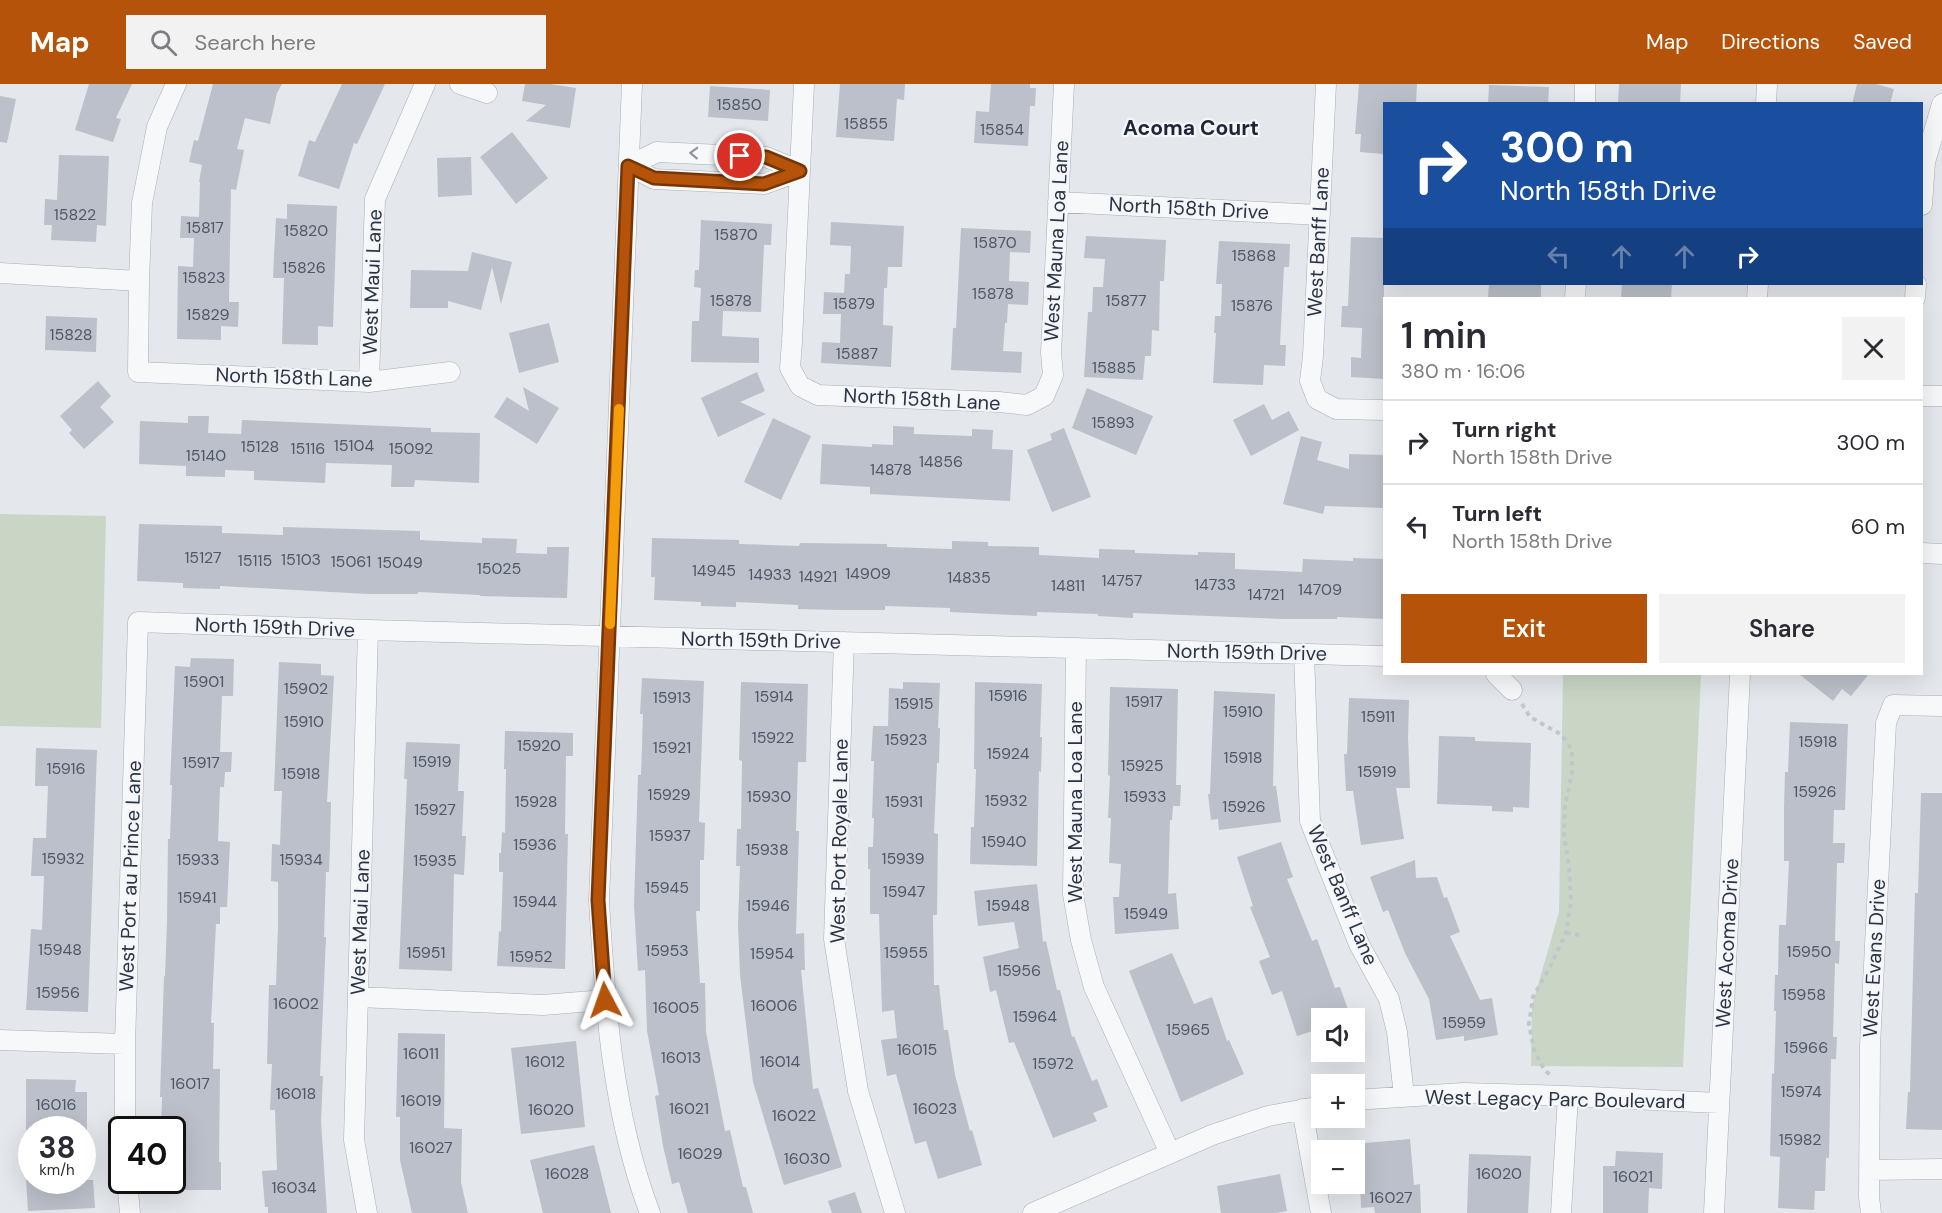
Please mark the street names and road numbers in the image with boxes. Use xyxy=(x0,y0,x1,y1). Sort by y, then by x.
street label: West Mauna Loa Lane xyxy=(1038,140,1074,342)
street label: West Banff Lane xyxy=(1301,166,1335,318)
street label: North 158th Drive xyxy=(1108,191,1270,225)
street label: West Maui Lane xyxy=(356,209,388,355)
street label: North 158th Lane xyxy=(215,361,373,393)
street label: North 158th Lane xyxy=(843,382,1001,416)
street label: North 159th Drive xyxy=(195,611,355,643)
street label: North 159th Drive xyxy=(681,626,841,654)
street label: North 159th Drive xyxy=(1167,638,1327,666)
street label: West Mauna Loa Lane xyxy=(1062,701,1088,903)
street label: West Port Royale Lane xyxy=(824,738,854,944)
street label: West Port au Prince Lane xyxy=(113,760,147,992)
street label: West Banff Lane xyxy=(1302,821,1384,969)
street label: West Maui Lane xyxy=(344,849,376,995)
street label: West Acoma Drive xyxy=(1710,857,1744,1029)
street label: West Evans Drive xyxy=(1857,878,1891,1038)
street label: West Legacy Parc Boulevard xyxy=(1424,1084,1686,1114)

